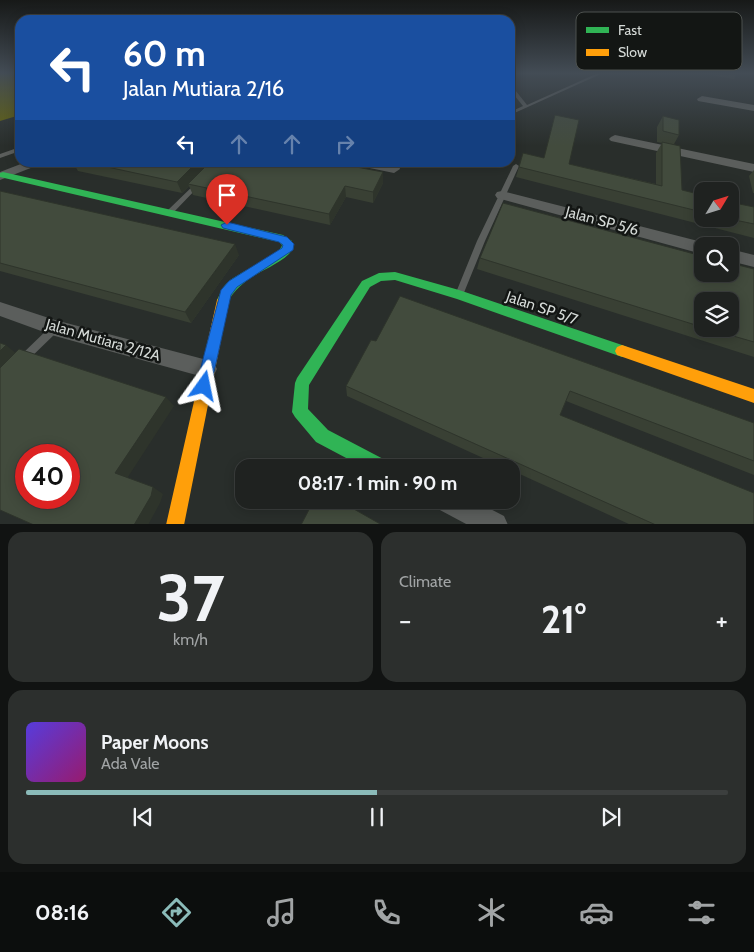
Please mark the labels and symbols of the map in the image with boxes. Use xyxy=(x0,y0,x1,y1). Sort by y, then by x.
legend xyxy=(576,12,742,70)
text: Fast xyxy=(618,21,642,39)
text: Slow xyxy=(618,43,647,61)
pin xyxy=(206,174,248,225)
north arrow xyxy=(694,182,739,228)
street label: Jalan SP 5/6 xyxy=(562,202,641,239)
street label: Jalan SP 5/7 xyxy=(503,287,581,329)
street label: Jalan Mutiara 2/12A xyxy=(43,315,163,365)
position arrow xyxy=(177,359,229,411)
speed limit sign: 40 xyxy=(15,444,80,509)

